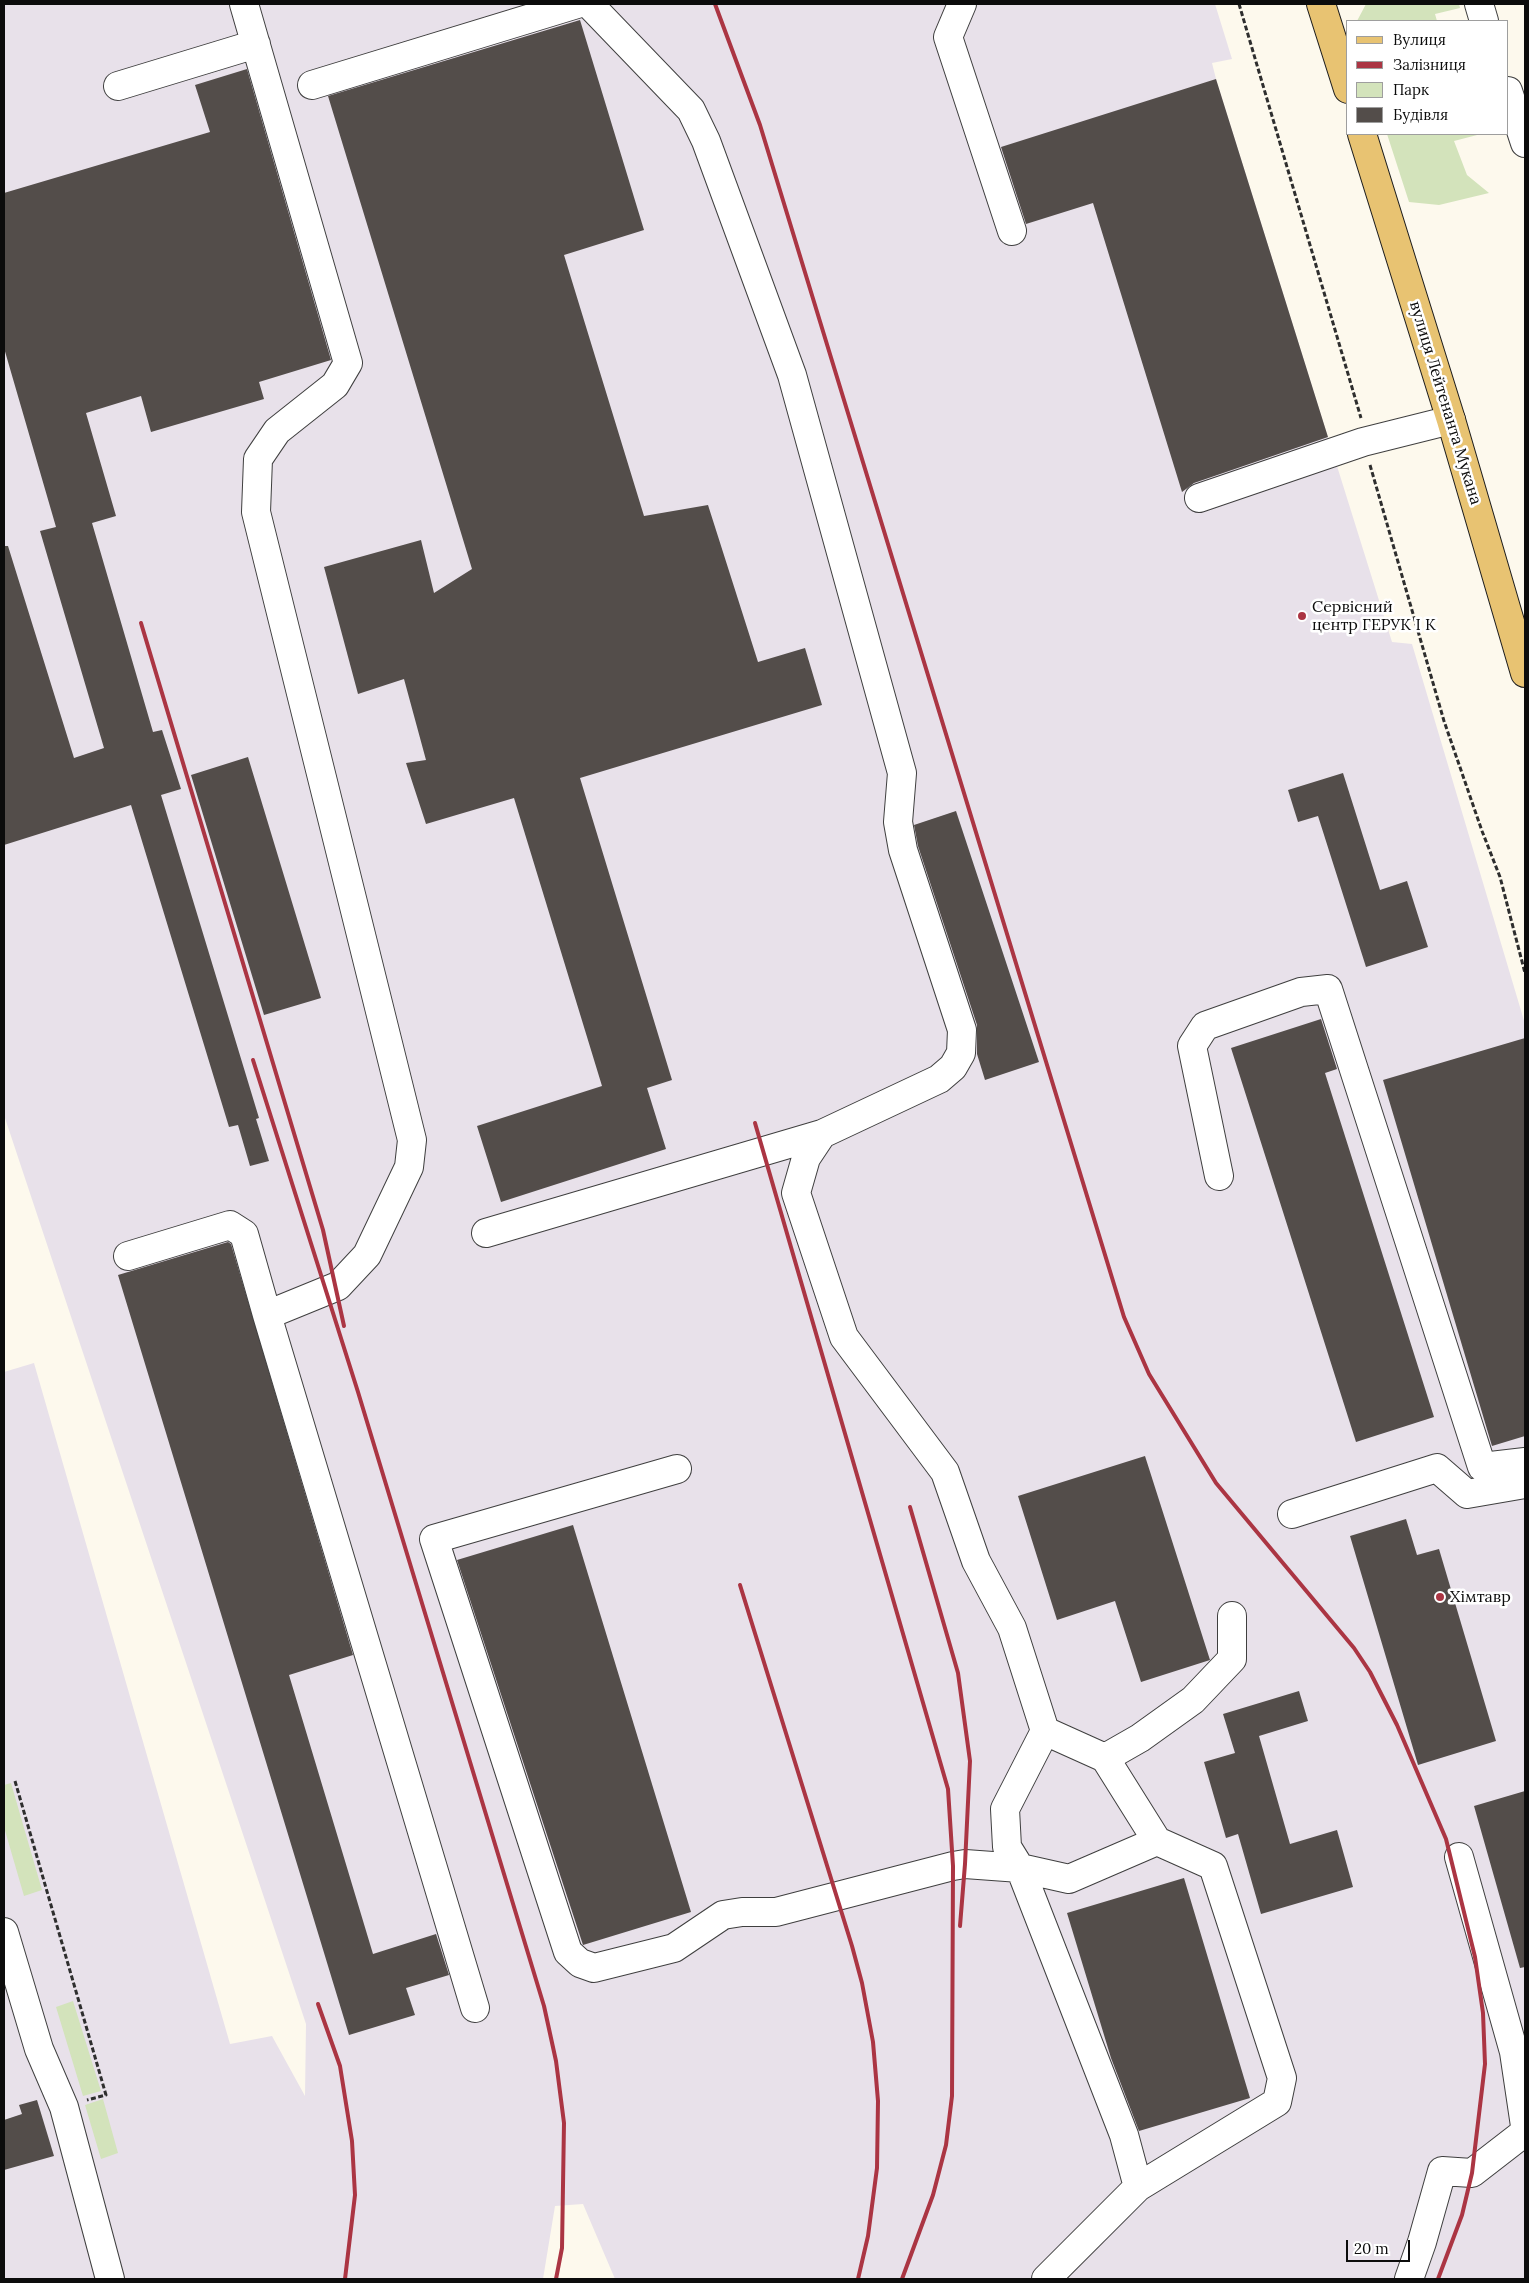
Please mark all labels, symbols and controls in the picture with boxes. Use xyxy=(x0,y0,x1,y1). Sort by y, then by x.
legend xyxy=(1346,20,1509,135)
text: Вулиця xyxy=(1393,30,1446,49)
text: Залізниця xyxy=(1393,55,1466,74)
text: Парк xyxy=(1393,80,1429,99)
text: Будівля xyxy=(1393,105,1448,124)
street label: вулиця Лейтенанта Мукана xyxy=(1405,299,1485,507)
place label: Сервісний центр ГЕРУК І К xyxy=(1312,597,1436,635)
marker: Сервісний центр ГЕРУК І К xyxy=(1296,610,1308,622)
place label: Хімтавр xyxy=(1450,1587,1511,1607)
marker: Хімтавр xyxy=(1434,1591,1446,1603)
scale bar xyxy=(1349,2230,1413,2262)
text: 20 m xyxy=(1354,2239,1389,2258)

